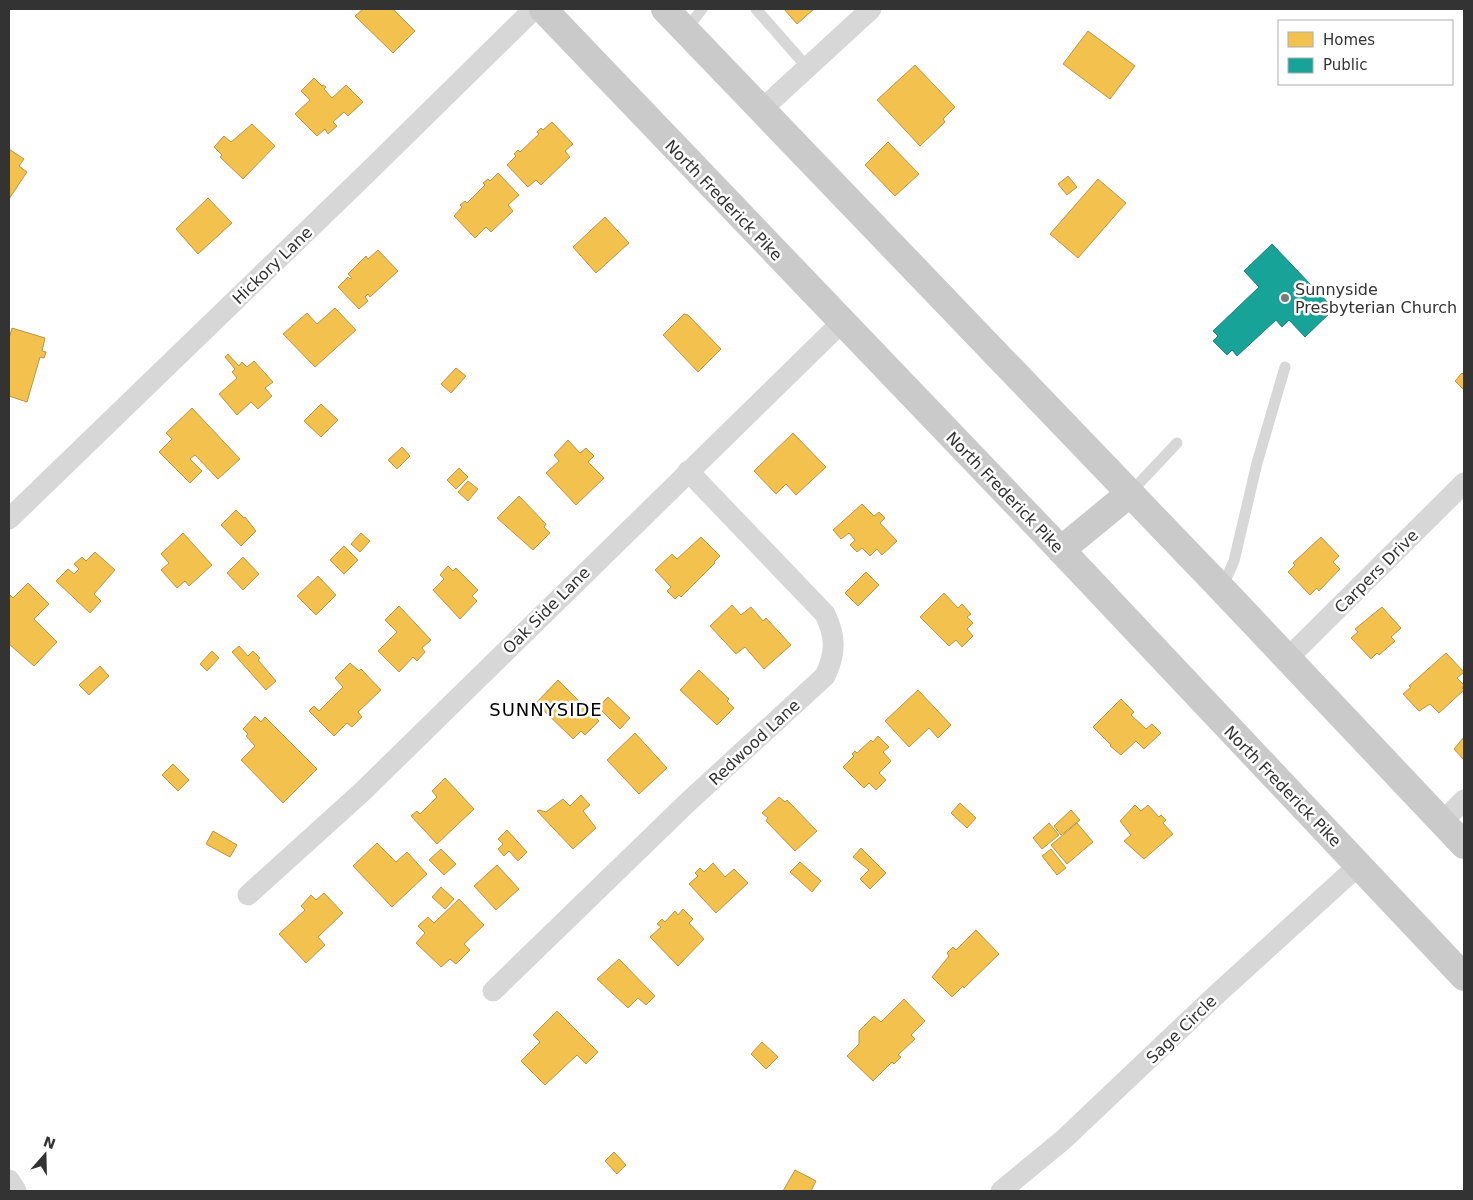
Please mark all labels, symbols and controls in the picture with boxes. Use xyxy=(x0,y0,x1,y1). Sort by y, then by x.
legend xyxy=(1278,20,1453,85)
text: Homes xyxy=(1323,31,1375,49)
text: Public xyxy=(1323,56,1367,74)
street label: North Frederick Pike xyxy=(661,136,786,265)
street label: Hickory Lane xyxy=(228,223,316,308)
place label: Sunnyside Presbyterian Church xyxy=(1295,280,1457,317)
marker: Sunnyside Presbyterian Church xyxy=(1279,292,1291,304)
street label: North Frederick Pike xyxy=(942,428,1067,557)
street label: Carpers Drive xyxy=(1331,526,1422,617)
street label: Oak Side Lane xyxy=(499,563,594,658)
street label: Redwood Lane xyxy=(705,696,804,789)
district label: SUNNYSIDE xyxy=(489,699,603,720)
street label: North Frederick Pike xyxy=(1220,722,1345,851)
street label: Sage Circle xyxy=(1142,991,1220,1067)
north arrow xyxy=(20,1130,70,1180)
text: N xyxy=(41,1133,58,1152)

